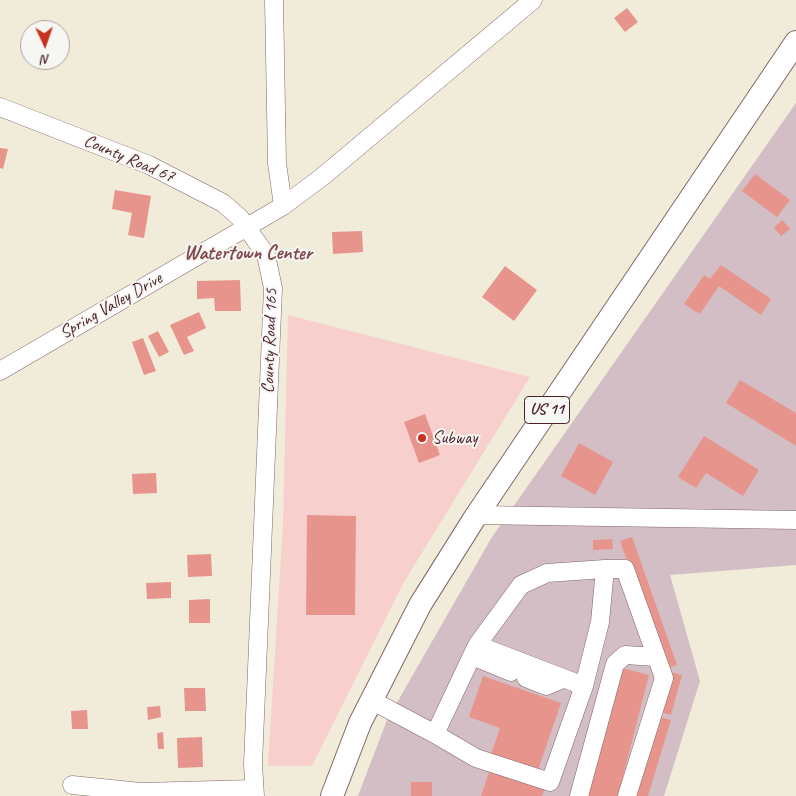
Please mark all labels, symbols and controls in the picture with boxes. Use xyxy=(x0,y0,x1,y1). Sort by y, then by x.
north arrow xyxy=(20,20,70,70)
text: N xyxy=(41,51,51,68)
street label: County Road 67 xyxy=(80,130,178,188)
district label: Watertown Center xyxy=(184,242,312,266)
street label: Spring Valley Drive xyxy=(56,268,166,344)
street label: County Road 165 xyxy=(257,288,283,394)
road number: US 11 xyxy=(524,396,570,424)
place label: Subway xyxy=(432,427,477,449)
marker: Subway xyxy=(416,432,428,444)

